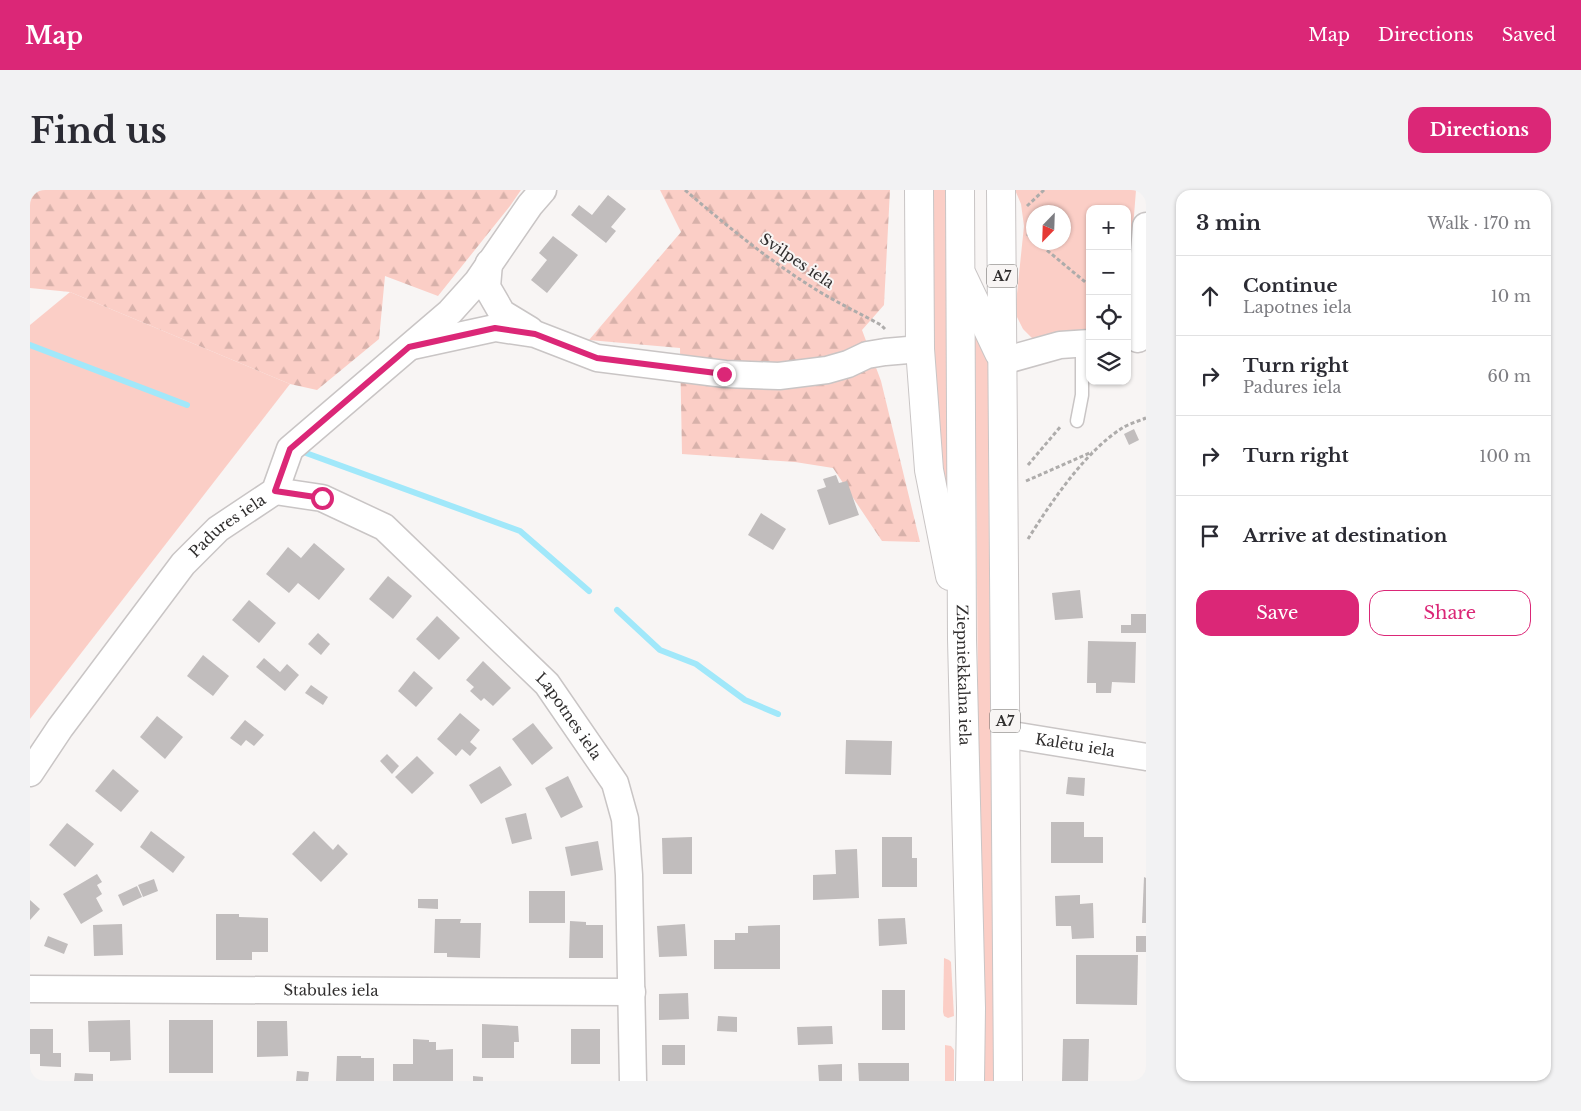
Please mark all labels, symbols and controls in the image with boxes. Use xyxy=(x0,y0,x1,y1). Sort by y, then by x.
text: Map xyxy=(25,21,83,50)
text: Map xyxy=(1308,24,1350,46)
text: Directions xyxy=(1378,24,1474,46)
text: Saved xyxy=(1502,24,1556,46)
button: Directions xyxy=(1408,107,1551,153)
text: Find us xyxy=(30,109,167,152)
north arrow xyxy=(1026,205,1071,250)
map controls xyxy=(1086,205,1131,385)
button: + xyxy=(1086,205,1131,250)
text: 3 min xyxy=(1196,210,1261,236)
text: Walk · 170 m xyxy=(1428,213,1531,233)
street label: Svilpes iela xyxy=(757,229,839,293)
button: − xyxy=(1086,250,1131,295)
road number: A7 xyxy=(987,264,1017,288)
text: Continue xyxy=(1243,274,1338,297)
icon: ahead xyxy=(1196,282,1224,310)
text: 10 m xyxy=(1491,286,1531,306)
button: locate xyxy=(1086,295,1131,340)
text: Lapotnes iela xyxy=(1243,297,1352,317)
button: layers xyxy=(1086,340,1131,385)
text: Turn right xyxy=(1243,354,1349,377)
icon: right xyxy=(1196,362,1224,390)
route end xyxy=(713,363,736,386)
text: 60 m xyxy=(1488,366,1531,386)
text: Padures iela xyxy=(1243,377,1341,397)
icon: right xyxy=(1196,442,1224,470)
text: Turn right xyxy=(1243,444,1349,467)
text: 100 m xyxy=(1479,446,1531,466)
route start xyxy=(311,487,334,510)
street label: Padures iela xyxy=(185,489,270,561)
icon: arrive xyxy=(1196,522,1224,550)
text: Arrive at destination xyxy=(1243,524,1447,547)
button: Save xyxy=(1196,590,1359,636)
button: Share xyxy=(1369,590,1531,636)
street label: Ziepniekkalna iela xyxy=(953,604,975,746)
street label: Lapotnes iela xyxy=(532,668,606,764)
road number: A7 xyxy=(990,710,1020,732)
street label: Kalētu iela xyxy=(1034,729,1117,761)
street label: Stabules iela xyxy=(283,980,379,1000)

